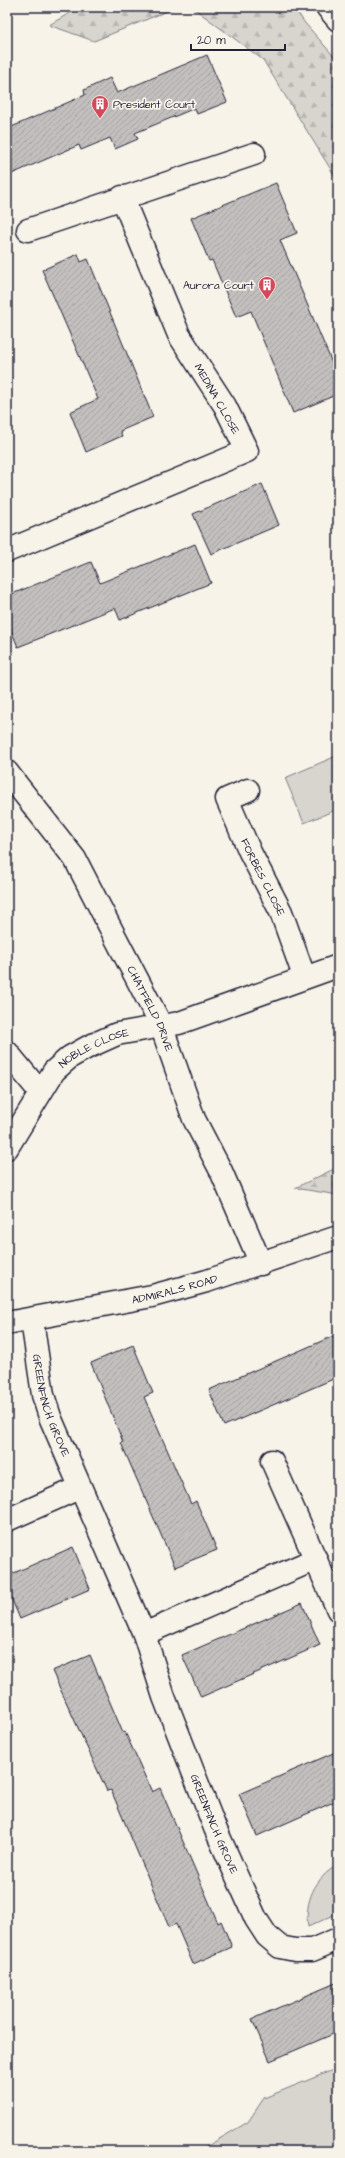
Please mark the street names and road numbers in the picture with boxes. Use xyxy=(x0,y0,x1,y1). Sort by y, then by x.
street label: MEDINA CLOSE xyxy=(191,361,244,437)
street label: FORBES CLOSE xyxy=(237,836,289,918)
street label: CHATFIELD DRIVE xyxy=(124,963,177,1054)
street label: NOBLE CLOSE xyxy=(55,1024,130,1071)
street label: ADMIRALS ROAD xyxy=(130,1270,220,1307)
street label: GREENFINCH GROVE xyxy=(30,1353,74,1459)
street label: GREENFINCH GROVE xyxy=(187,1772,242,1876)

